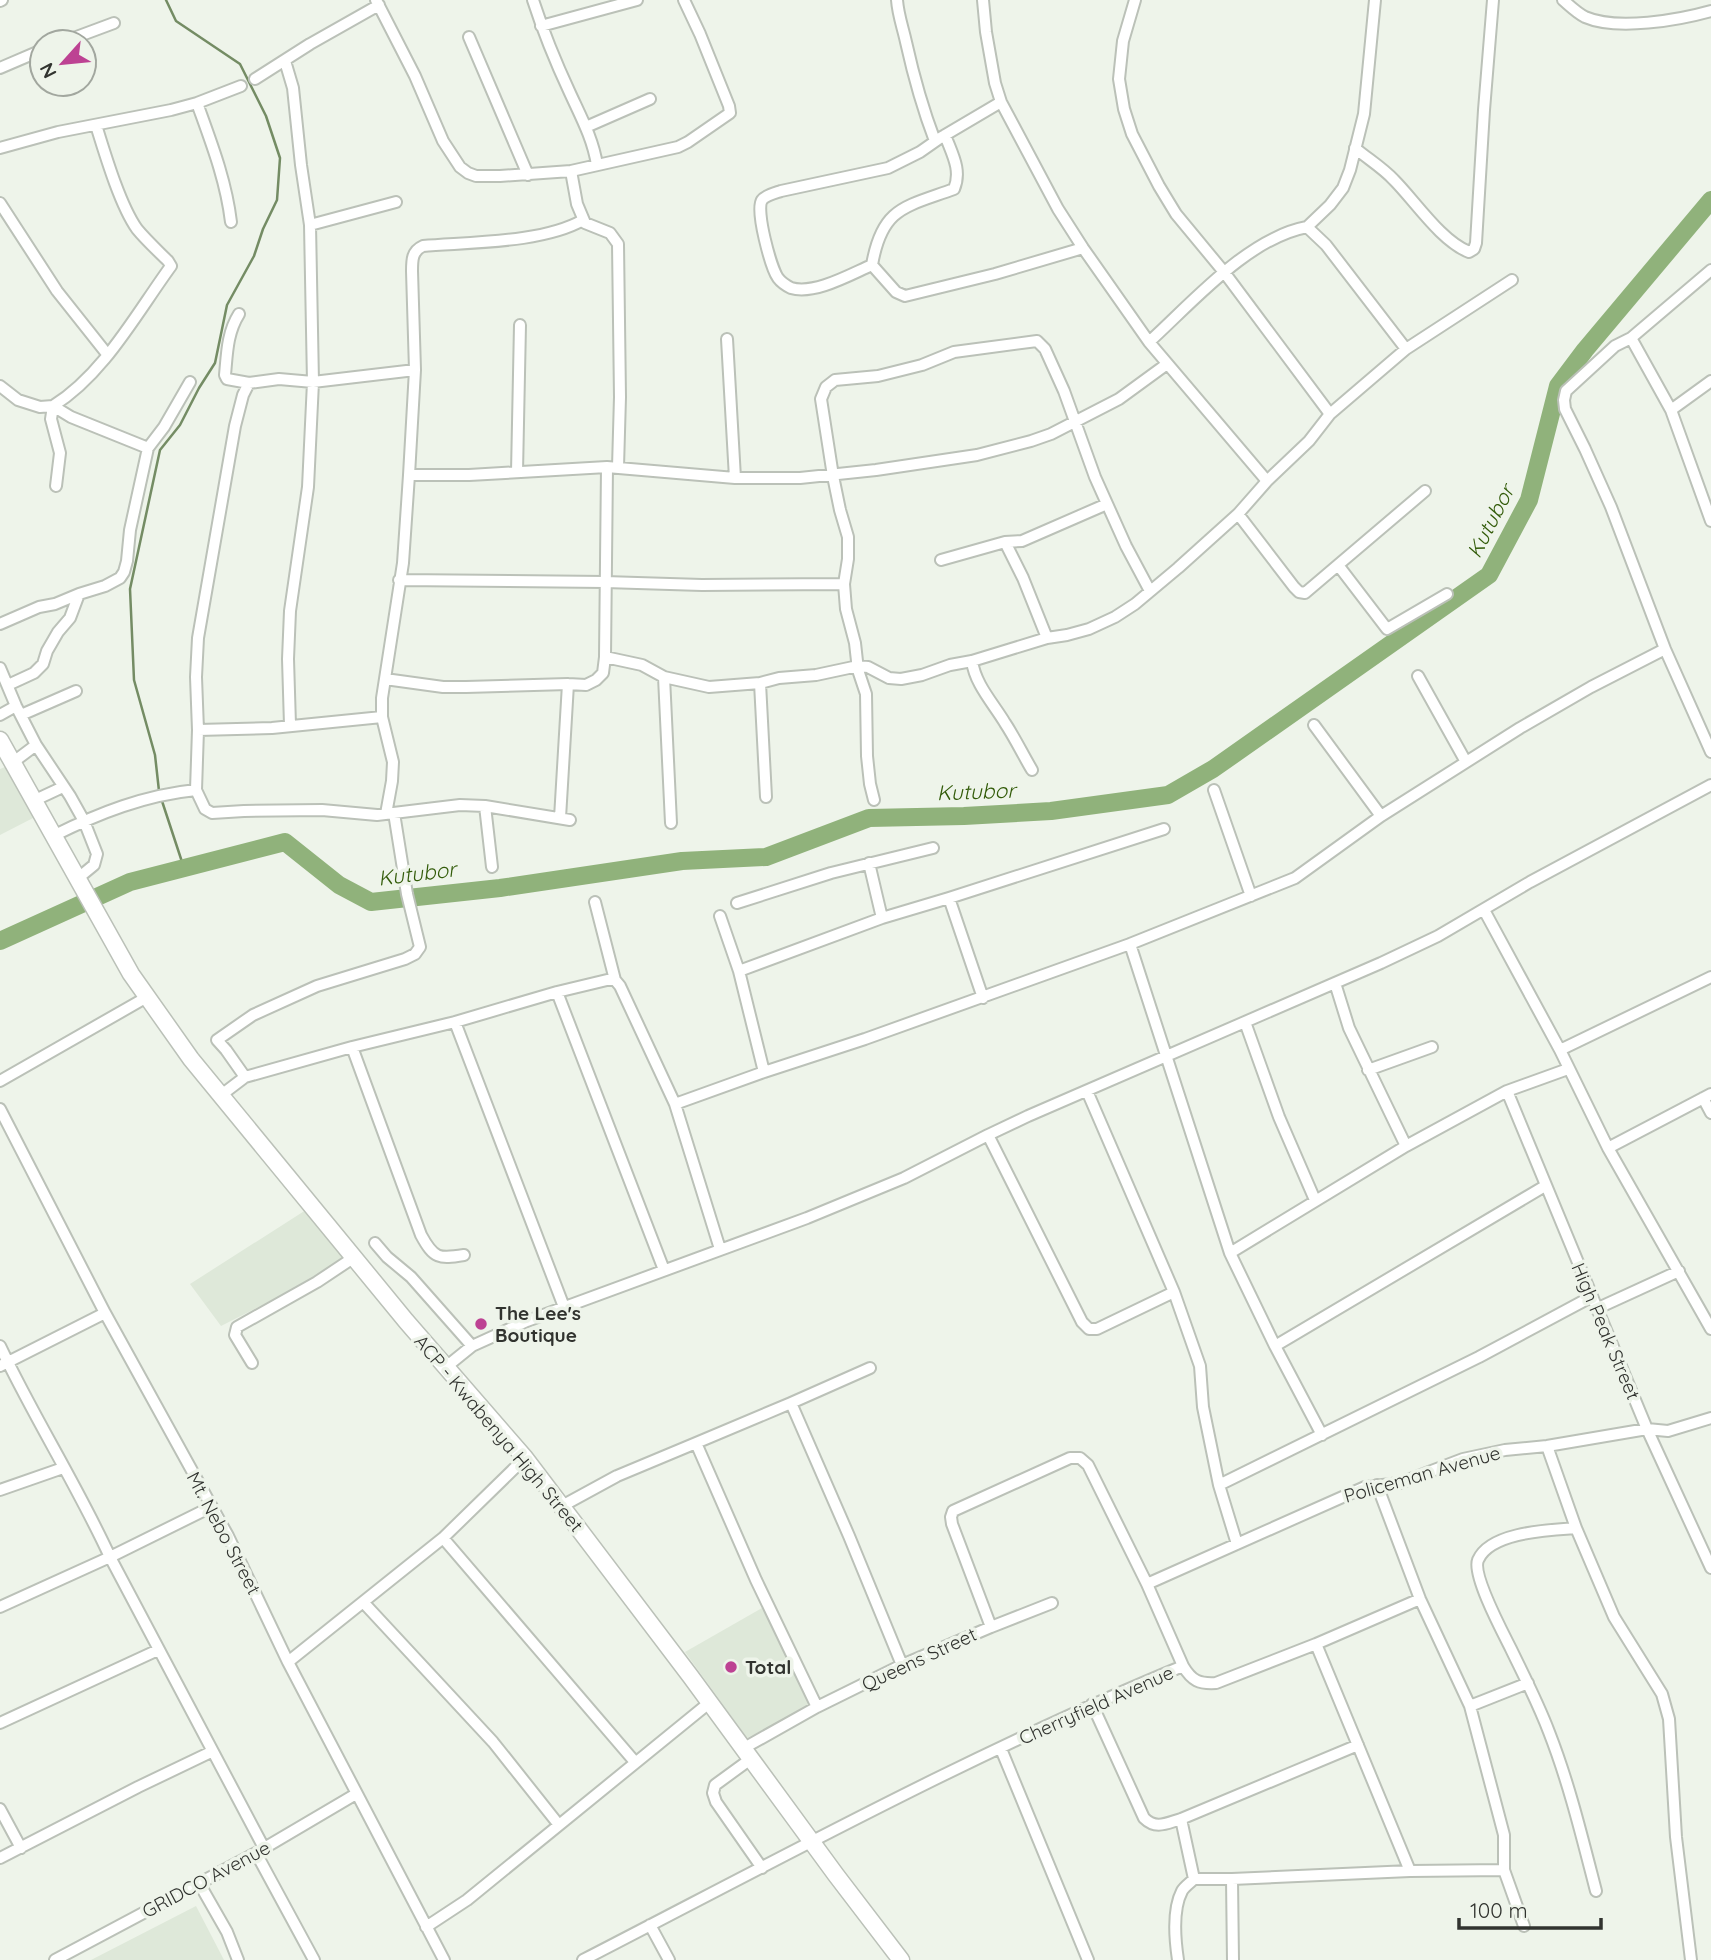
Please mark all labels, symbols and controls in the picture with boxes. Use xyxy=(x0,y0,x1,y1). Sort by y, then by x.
north arrow xyxy=(28,28,98,98)
text: N xyxy=(34,59,62,82)
water label: Kutubor xyxy=(1461,478,1521,562)
water label: Kutubor xyxy=(936,777,1019,805)
water label: Kutubor xyxy=(376,855,460,891)
street label: High Peak Street xyxy=(1566,1259,1646,1403)
place label: The Lee's Boutique xyxy=(495,1301,581,1347)
marker: The Lee's Boutique xyxy=(473,1316,489,1332)
street label: ACP - Kwabenya High Street xyxy=(409,1329,589,1537)
street label: Policeman Avenue xyxy=(1341,1440,1503,1508)
street label: Mt. Nebo Street xyxy=(182,1468,266,1598)
street label: Queens Street xyxy=(858,1622,980,1696)
place label: Total xyxy=(745,1655,791,1679)
marker: Total xyxy=(723,1659,739,1675)
street label: Cherryfield Avenue xyxy=(1015,1660,1177,1750)
street label: GRIDCO Avenue xyxy=(138,1835,274,1923)
scale bar xyxy=(1459,1886,1601,1930)
text: 100 m xyxy=(1470,1897,1528,1923)

